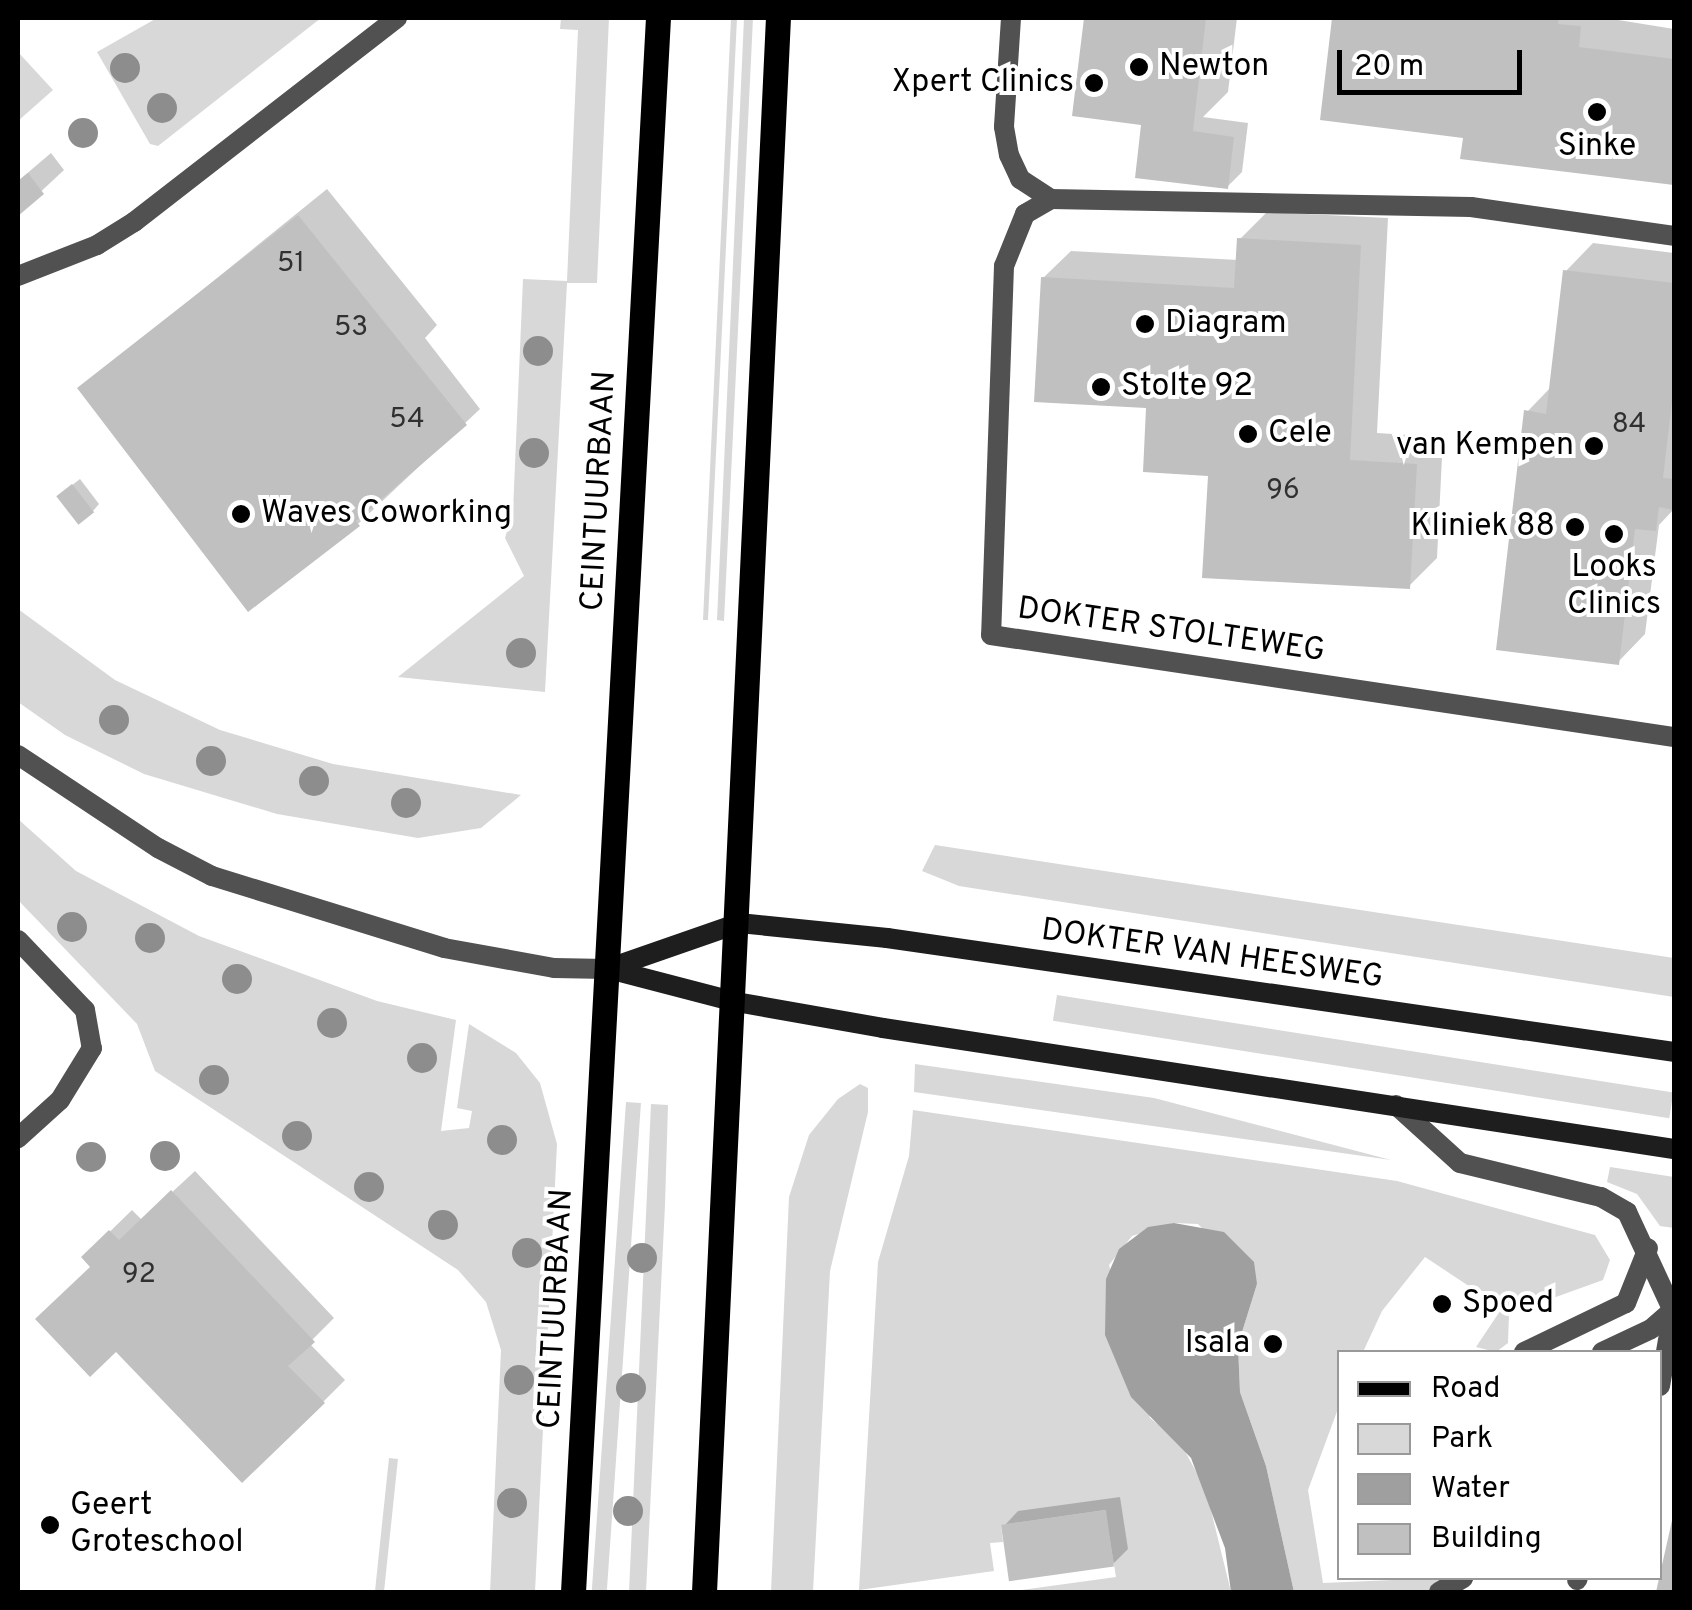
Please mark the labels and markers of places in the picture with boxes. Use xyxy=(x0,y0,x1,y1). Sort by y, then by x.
place label: Newton xyxy=(1159,48,1269,86)
marker: Newton xyxy=(1128,56,1150,78)
place label: Xpert Clinics xyxy=(892,64,1074,102)
marker: Xpert Clinics xyxy=(1083,72,1105,94)
marker: Sinke xyxy=(1586,101,1608,123)
place label: Sinke xyxy=(1558,128,1636,166)
place label: Diagram xyxy=(1165,305,1287,343)
marker: Diagram xyxy=(1134,313,1156,335)
place label: Stolte 92 xyxy=(1121,368,1253,406)
marker: Stolte 92 xyxy=(1090,376,1112,398)
place label: Cele xyxy=(1268,415,1332,453)
marker: Cele xyxy=(1237,423,1259,445)
place label: van Kempen xyxy=(1396,427,1574,465)
marker: van Kempen xyxy=(1583,435,1605,457)
place label: Waves Coworking xyxy=(261,495,512,533)
marker: Waves Coworking xyxy=(230,503,252,525)
place label: Kliniek 88 xyxy=(1410,508,1555,546)
marker: Kliniek 88 xyxy=(1564,516,1586,538)
marker: Looks Clinics xyxy=(1603,523,1625,545)
place label: Looks Clinics xyxy=(1567,550,1661,625)
place label: Spoed xyxy=(1462,1285,1554,1323)
marker: Spoed xyxy=(1431,1293,1453,1315)
place label: Isala xyxy=(1185,1325,1250,1363)
marker: Isala xyxy=(1260,1331,1286,1357)
place label: Geert Groteschool xyxy=(70,1488,244,1563)
marker: Geert Groteschool xyxy=(39,1514,61,1536)

